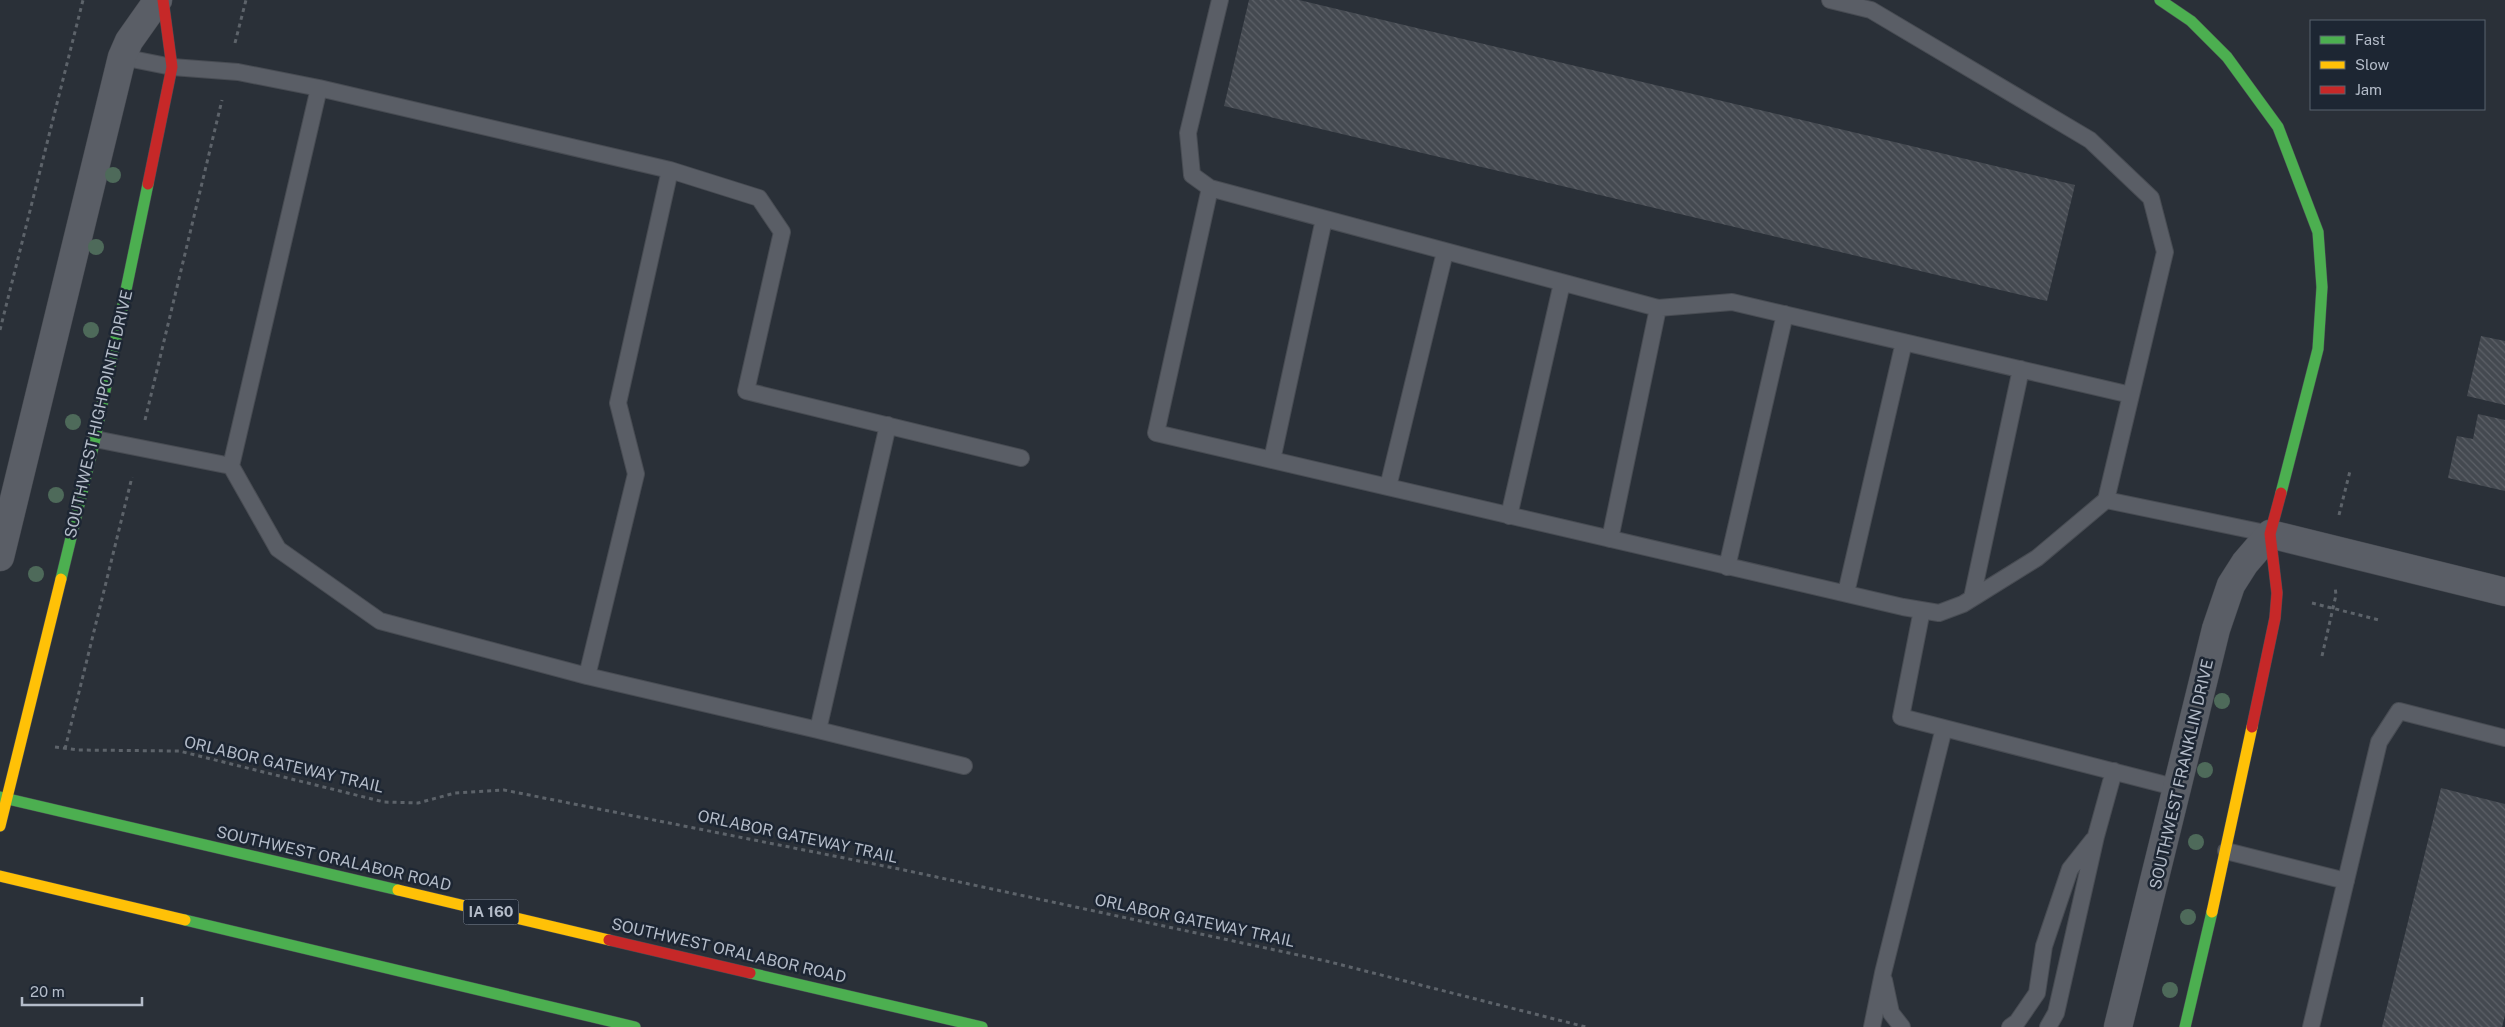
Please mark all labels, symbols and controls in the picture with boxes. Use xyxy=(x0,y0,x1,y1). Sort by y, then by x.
legend xyxy=(2310,20,2485,110)
text: Fast xyxy=(2355,31,2385,48)
text: Slow xyxy=(2355,56,2390,73)
text: Jam xyxy=(2355,81,2382,98)
street label: SOUTHWEST HIGHPOINTE DRIVE xyxy=(61,288,136,540)
street label: SOUTHWEST FRANKLIN DRIVE xyxy=(2146,657,2217,891)
street label: ORLABOR GATEWAY TRAIL xyxy=(182,732,386,797)
street label: ORLABOR GATEWAY TRAIL xyxy=(696,806,900,867)
street label: SOUTHWEST ORALABOR ROAD xyxy=(215,822,453,895)
street label: ORLABOR GATEWAY TRAIL xyxy=(1093,890,1297,951)
road number: IA 160 xyxy=(464,900,518,924)
street label: SOUTHWEST ORALABOR ROAD xyxy=(610,914,848,987)
scale bar xyxy=(22,974,142,1006)
text: 20 m xyxy=(30,983,65,1000)

